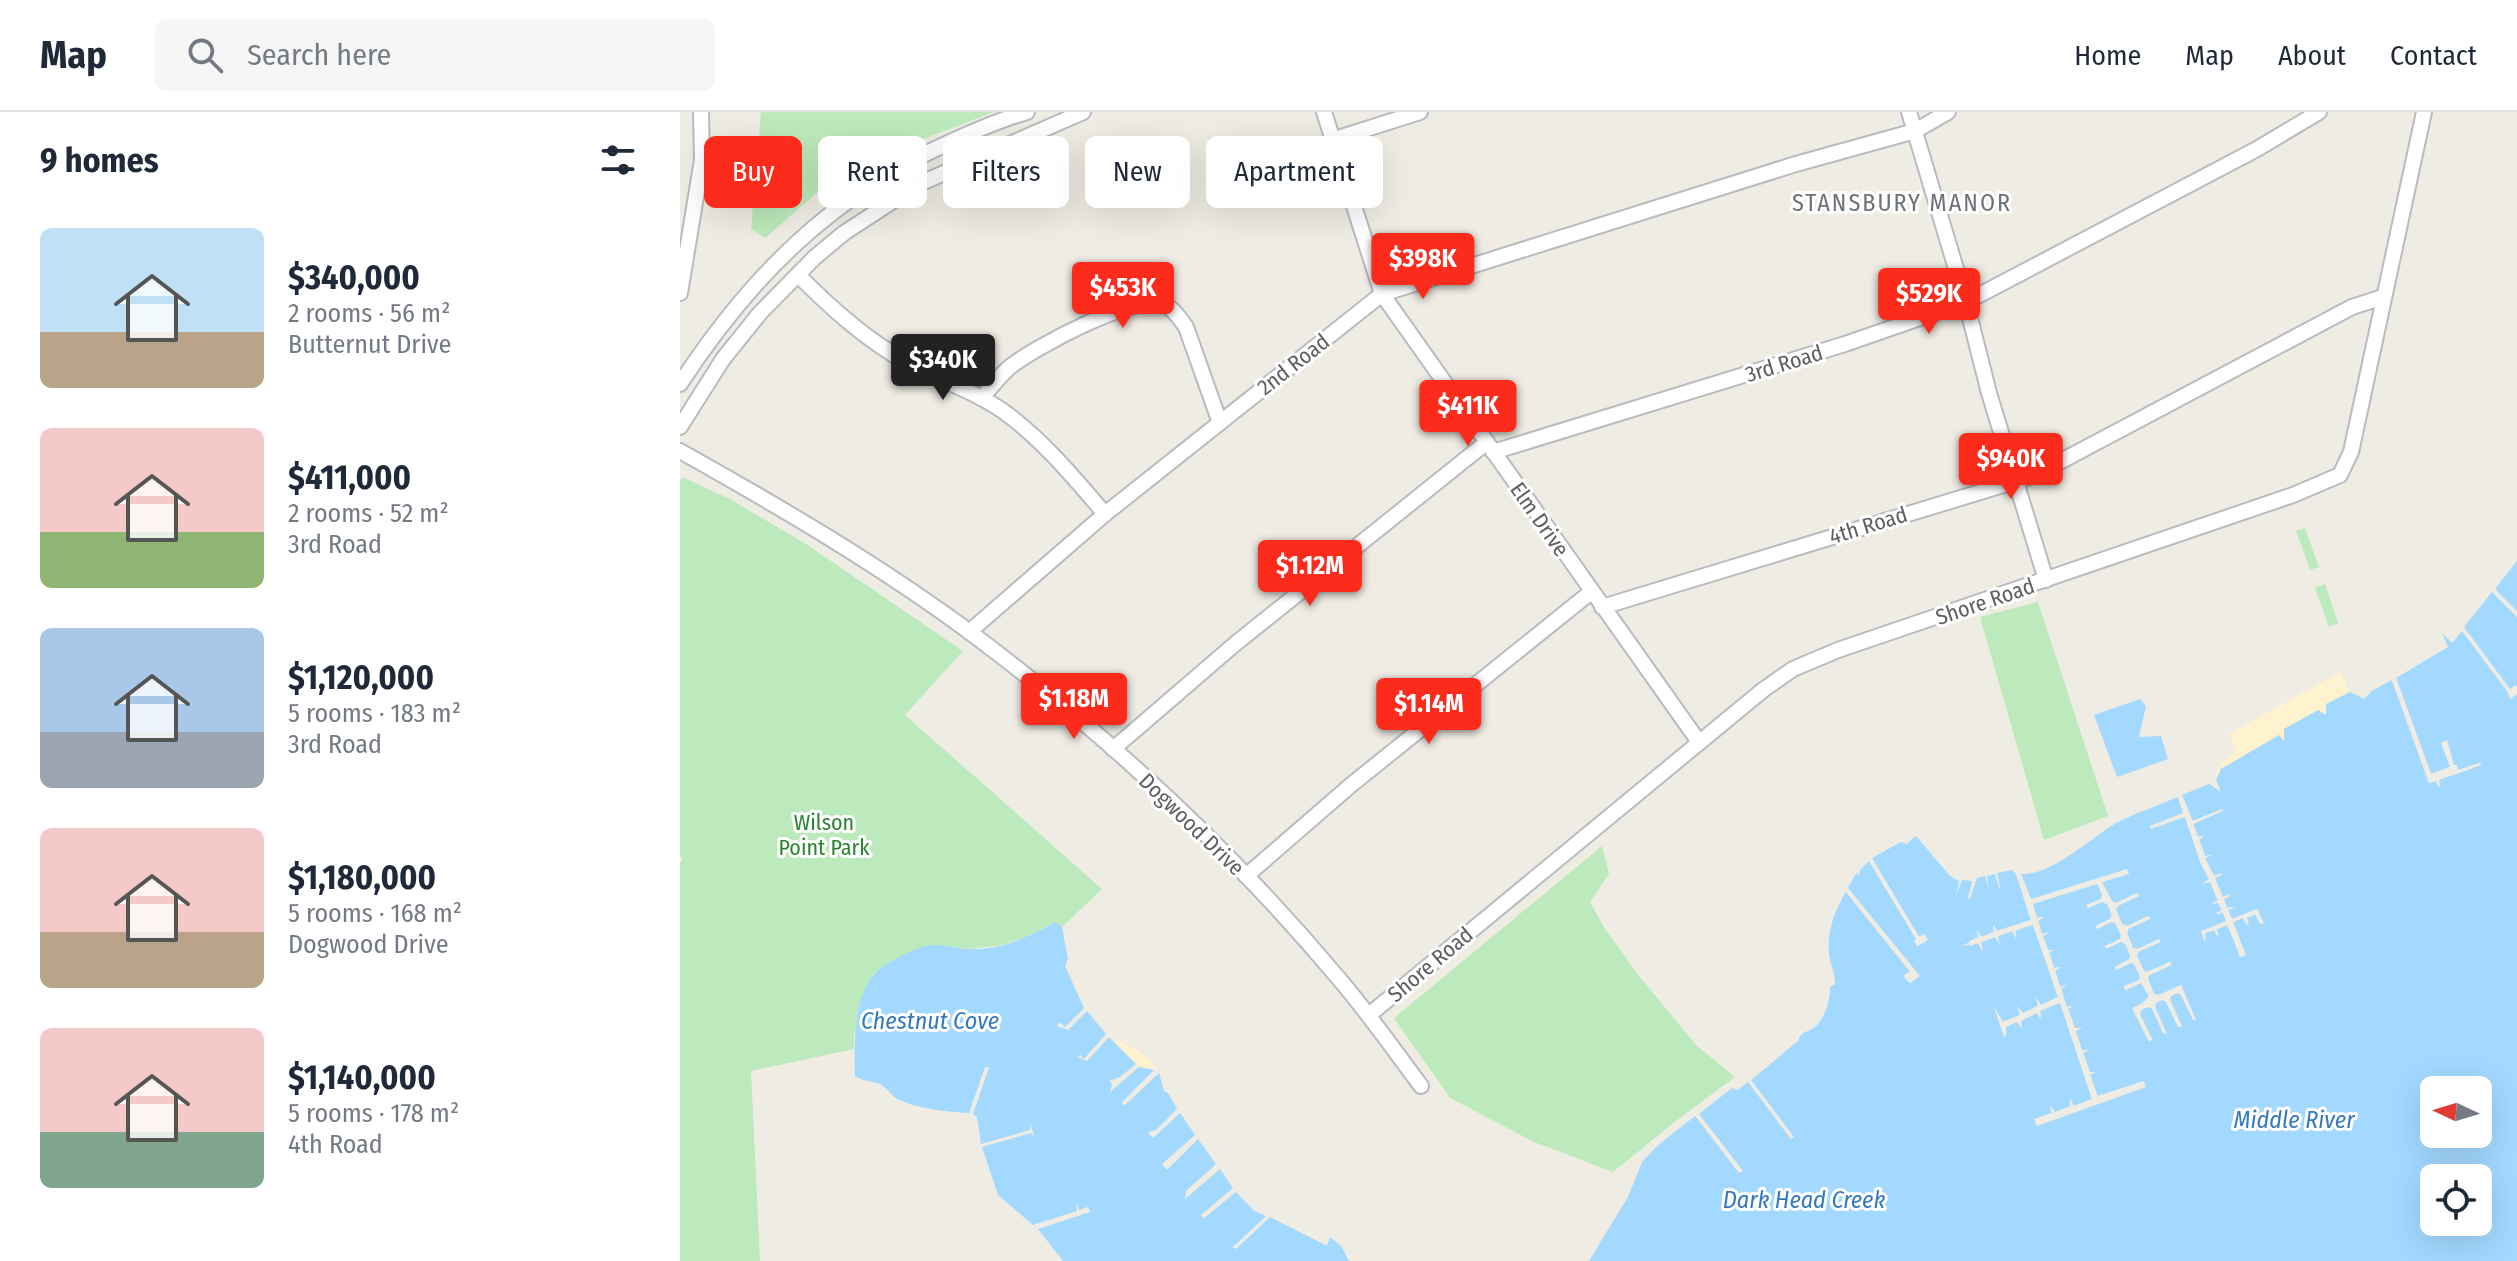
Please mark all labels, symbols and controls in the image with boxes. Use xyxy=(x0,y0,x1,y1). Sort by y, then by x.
search box xyxy=(155,19,715,91)
text: Map xyxy=(40,32,107,78)
icon: search xyxy=(183,33,227,77)
text: Search here xyxy=(247,37,391,73)
text: Home xyxy=(2074,39,2141,72)
text: Map xyxy=(2185,39,2234,72)
text: About xyxy=(2278,39,2346,72)
text: Contact xyxy=(2390,39,2477,72)
chip: Buy xyxy=(704,136,802,208)
chip: Rent xyxy=(818,136,927,208)
chip: Filters xyxy=(943,136,1069,208)
chip: New xyxy=(1085,136,1190,208)
chip: Apartment xyxy=(1206,136,1383,208)
icon: filters xyxy=(596,138,640,182)
text: 9 homes xyxy=(40,140,159,181)
district label: STANSBURY MANOR xyxy=(1792,189,2012,217)
pin: $398K xyxy=(1367,233,1479,301)
text: $398K xyxy=(1389,243,1457,274)
text: $340,000 xyxy=(288,257,420,298)
icon: home xyxy=(104,260,200,356)
pin: $453K xyxy=(1067,262,1179,330)
pin: $529K xyxy=(1873,268,1985,336)
text: $453K xyxy=(1090,272,1156,303)
text: $529K xyxy=(1896,278,1962,309)
text: 2 rooms · 56 m² xyxy=(288,298,450,329)
street label: 2nd Road xyxy=(1252,328,1335,401)
text: Butternut Drive xyxy=(288,329,451,360)
pin: $340K xyxy=(887,334,999,402)
street label: 3rd Road xyxy=(1742,339,1826,388)
text: $340K xyxy=(909,344,977,375)
pin: $411K xyxy=(1412,380,1524,448)
text: $411K xyxy=(1437,390,1499,421)
pin: $940K xyxy=(1955,433,2067,501)
text: $940K xyxy=(1977,443,2045,474)
text: $411,000 xyxy=(288,457,411,498)
icon: home xyxy=(104,460,200,556)
street label: Elm Drive xyxy=(1504,477,1575,562)
text: 2 rooms · 52 m² xyxy=(288,498,449,529)
street label: 4th Road xyxy=(1826,501,1910,550)
text: 3rd Road xyxy=(288,529,382,560)
pin: $1.12M xyxy=(1245,540,1375,608)
text: $1.12M xyxy=(1276,550,1344,581)
street label: Shore Road xyxy=(1932,572,2038,631)
text: $1,120,000 xyxy=(288,657,434,698)
icon: home xyxy=(104,660,200,756)
pin: $1.18M xyxy=(1009,673,1139,741)
pin: $1.14M xyxy=(1364,678,1494,746)
text: $1.18M xyxy=(1039,683,1109,714)
text: $1.14M xyxy=(1394,688,1464,719)
text: 5 rooms · 183 m² xyxy=(288,698,461,729)
text: 3rd Road xyxy=(288,729,382,760)
street label: Dogwood Drive xyxy=(1133,767,1250,881)
park label: Wilson Point Park xyxy=(779,809,870,861)
text: $1,180,000 xyxy=(288,857,436,898)
icon: home xyxy=(104,860,200,956)
text: 5 rooms · 168 m² xyxy=(288,898,462,929)
street label: Shore Road xyxy=(1382,921,1478,1008)
text: Dogwood Drive xyxy=(288,929,448,960)
water label: Chestnut Cove xyxy=(861,1007,999,1035)
text: $1,140,000 xyxy=(288,1057,436,1098)
icon: home xyxy=(104,1060,200,1156)
north arrow xyxy=(2420,1076,2492,1148)
map controls xyxy=(2420,1076,2492,1236)
text: 5 rooms · 178 m² xyxy=(288,1098,459,1129)
water label: Middle River xyxy=(2234,1106,2355,1134)
text: 4th Road xyxy=(288,1129,383,1160)
button: locate xyxy=(2420,1164,2492,1236)
water label: Dark Head Creek xyxy=(1723,1186,1885,1214)

